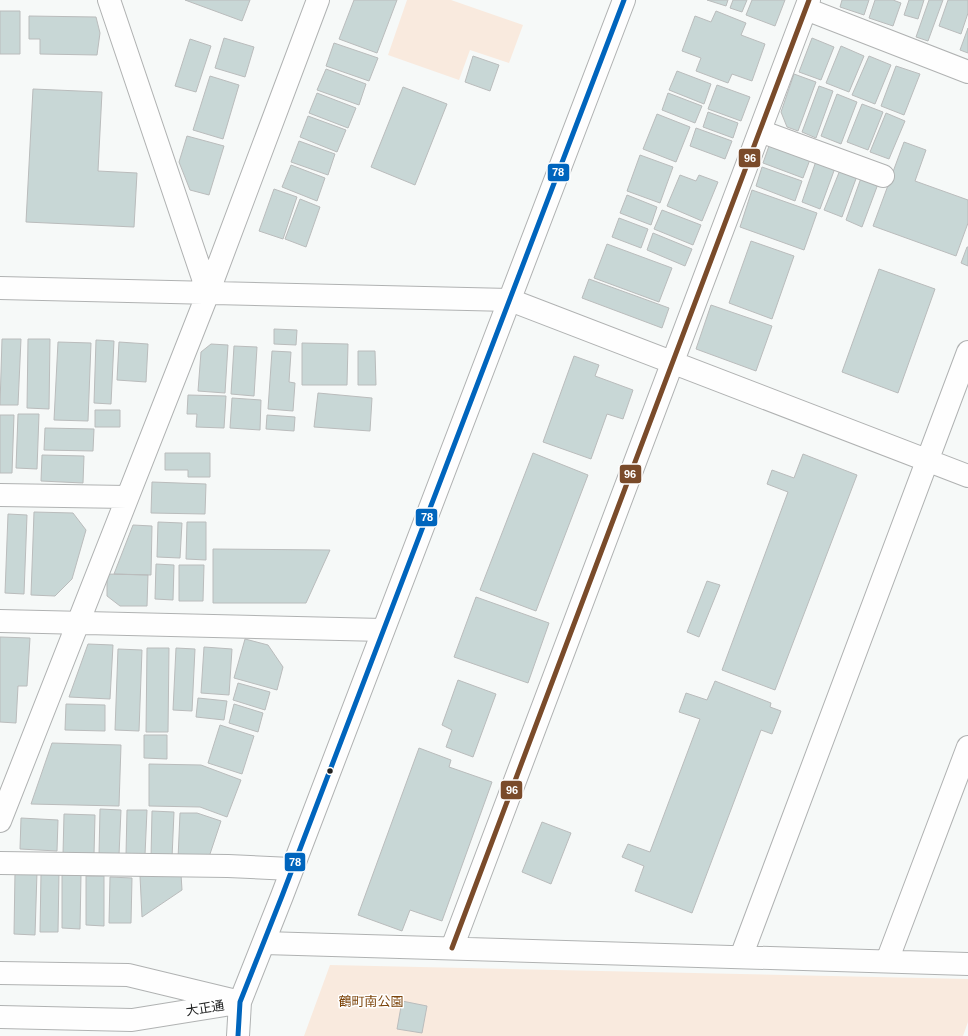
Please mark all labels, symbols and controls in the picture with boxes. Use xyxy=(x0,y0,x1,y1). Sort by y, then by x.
line badge: 96 xyxy=(738,148,761,168)
text: 96 xyxy=(744,152,756,164)
line badge: 78 xyxy=(547,163,570,182)
text: 78 xyxy=(552,166,564,178)
line badge: 96 xyxy=(619,464,642,484)
text: 96 xyxy=(624,468,636,480)
line badge: 78 xyxy=(415,508,438,527)
text: 78 xyxy=(421,511,433,523)
unlabelled marker xyxy=(325,766,335,776)
line badge: 96 xyxy=(500,780,523,800)
text: 96 xyxy=(506,784,518,796)
line badge: 78 xyxy=(284,852,306,872)
text: 78 xyxy=(289,856,301,868)
park label: 鶴町南公園 xyxy=(338,994,404,1009)
street label: 大正通 xyxy=(185,998,225,1018)

